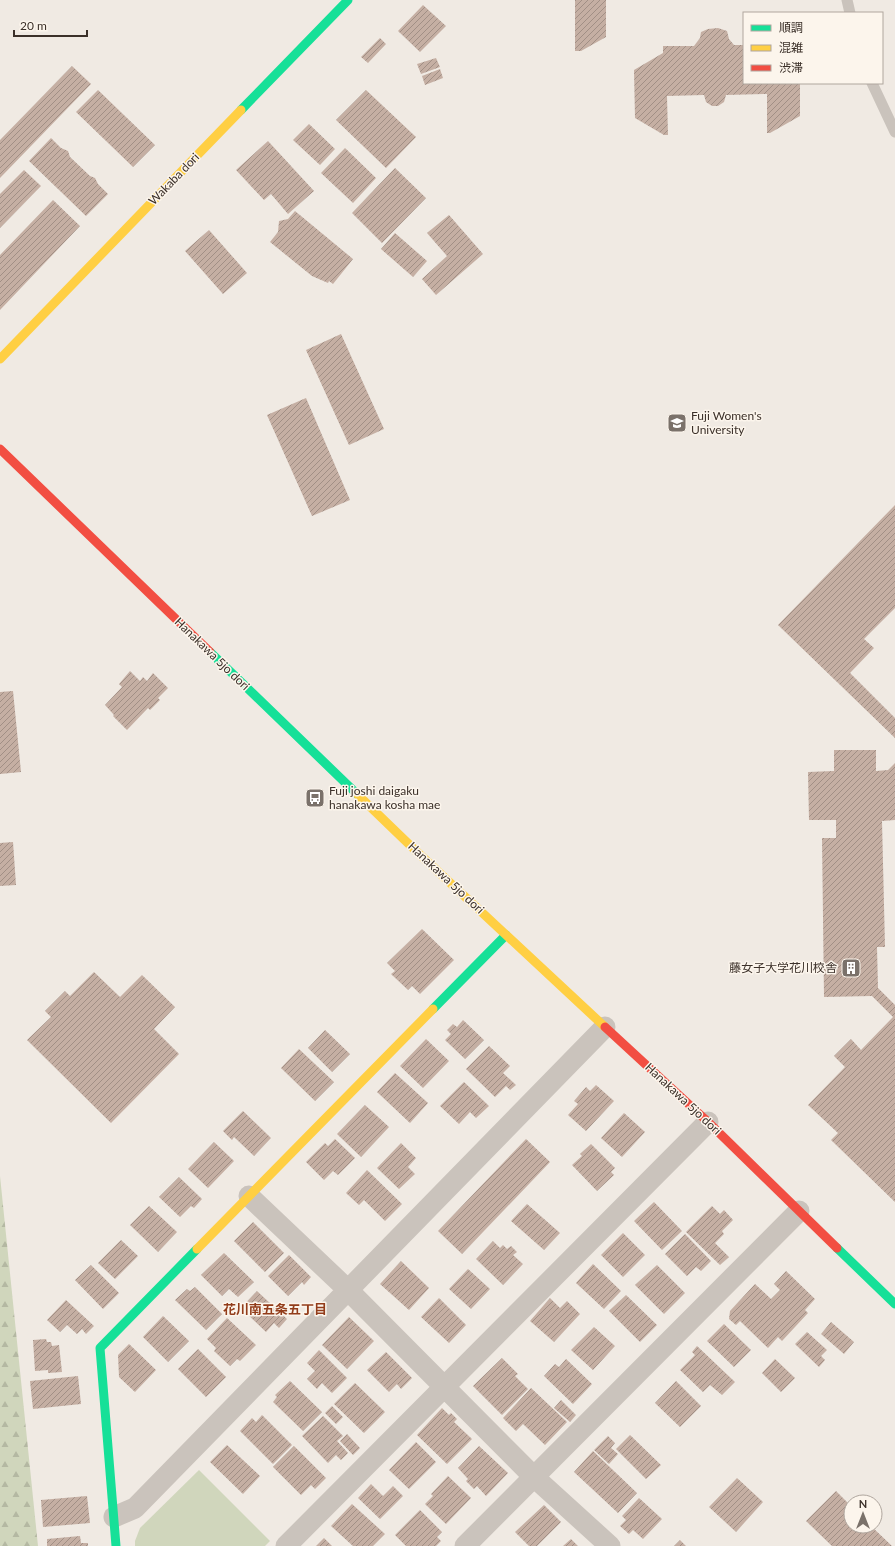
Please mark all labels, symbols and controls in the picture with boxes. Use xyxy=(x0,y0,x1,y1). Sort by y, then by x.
scale bar xyxy=(14,12,87,38)
legend xyxy=(743,12,883,84)
text: 20 m xyxy=(20,18,47,33)
text: 順調 xyxy=(779,20,803,35)
text: 混雑 xyxy=(779,40,803,55)
text: 渋滞 xyxy=(779,60,803,75)
street label: Wakaba dori xyxy=(145,150,202,208)
place label: Fuji Women's University xyxy=(691,408,762,437)
school or university icon: Fuji Women's University xyxy=(666,412,688,434)
street label: Hanakawa 5jo dori xyxy=(172,614,253,693)
place label: Fuji joshi daigaku hanakawa kosha mae xyxy=(329,783,440,812)
bus stop icon: Fuji joshi daigaku hanakawa kosha mae xyxy=(304,787,326,809)
street label: Hanakawa 5jo dori xyxy=(405,839,488,917)
building icon: 藤女子大学花川校舎 xyxy=(840,957,862,979)
place label: 藤女子大学花川校舎 xyxy=(729,960,837,975)
street label: Hanakawa 5jo dori xyxy=(642,1060,725,1138)
district label: 花川南五条五丁目 xyxy=(223,1301,327,1317)
north arrow xyxy=(843,1494,883,1534)
text: N xyxy=(859,1497,867,1510)

